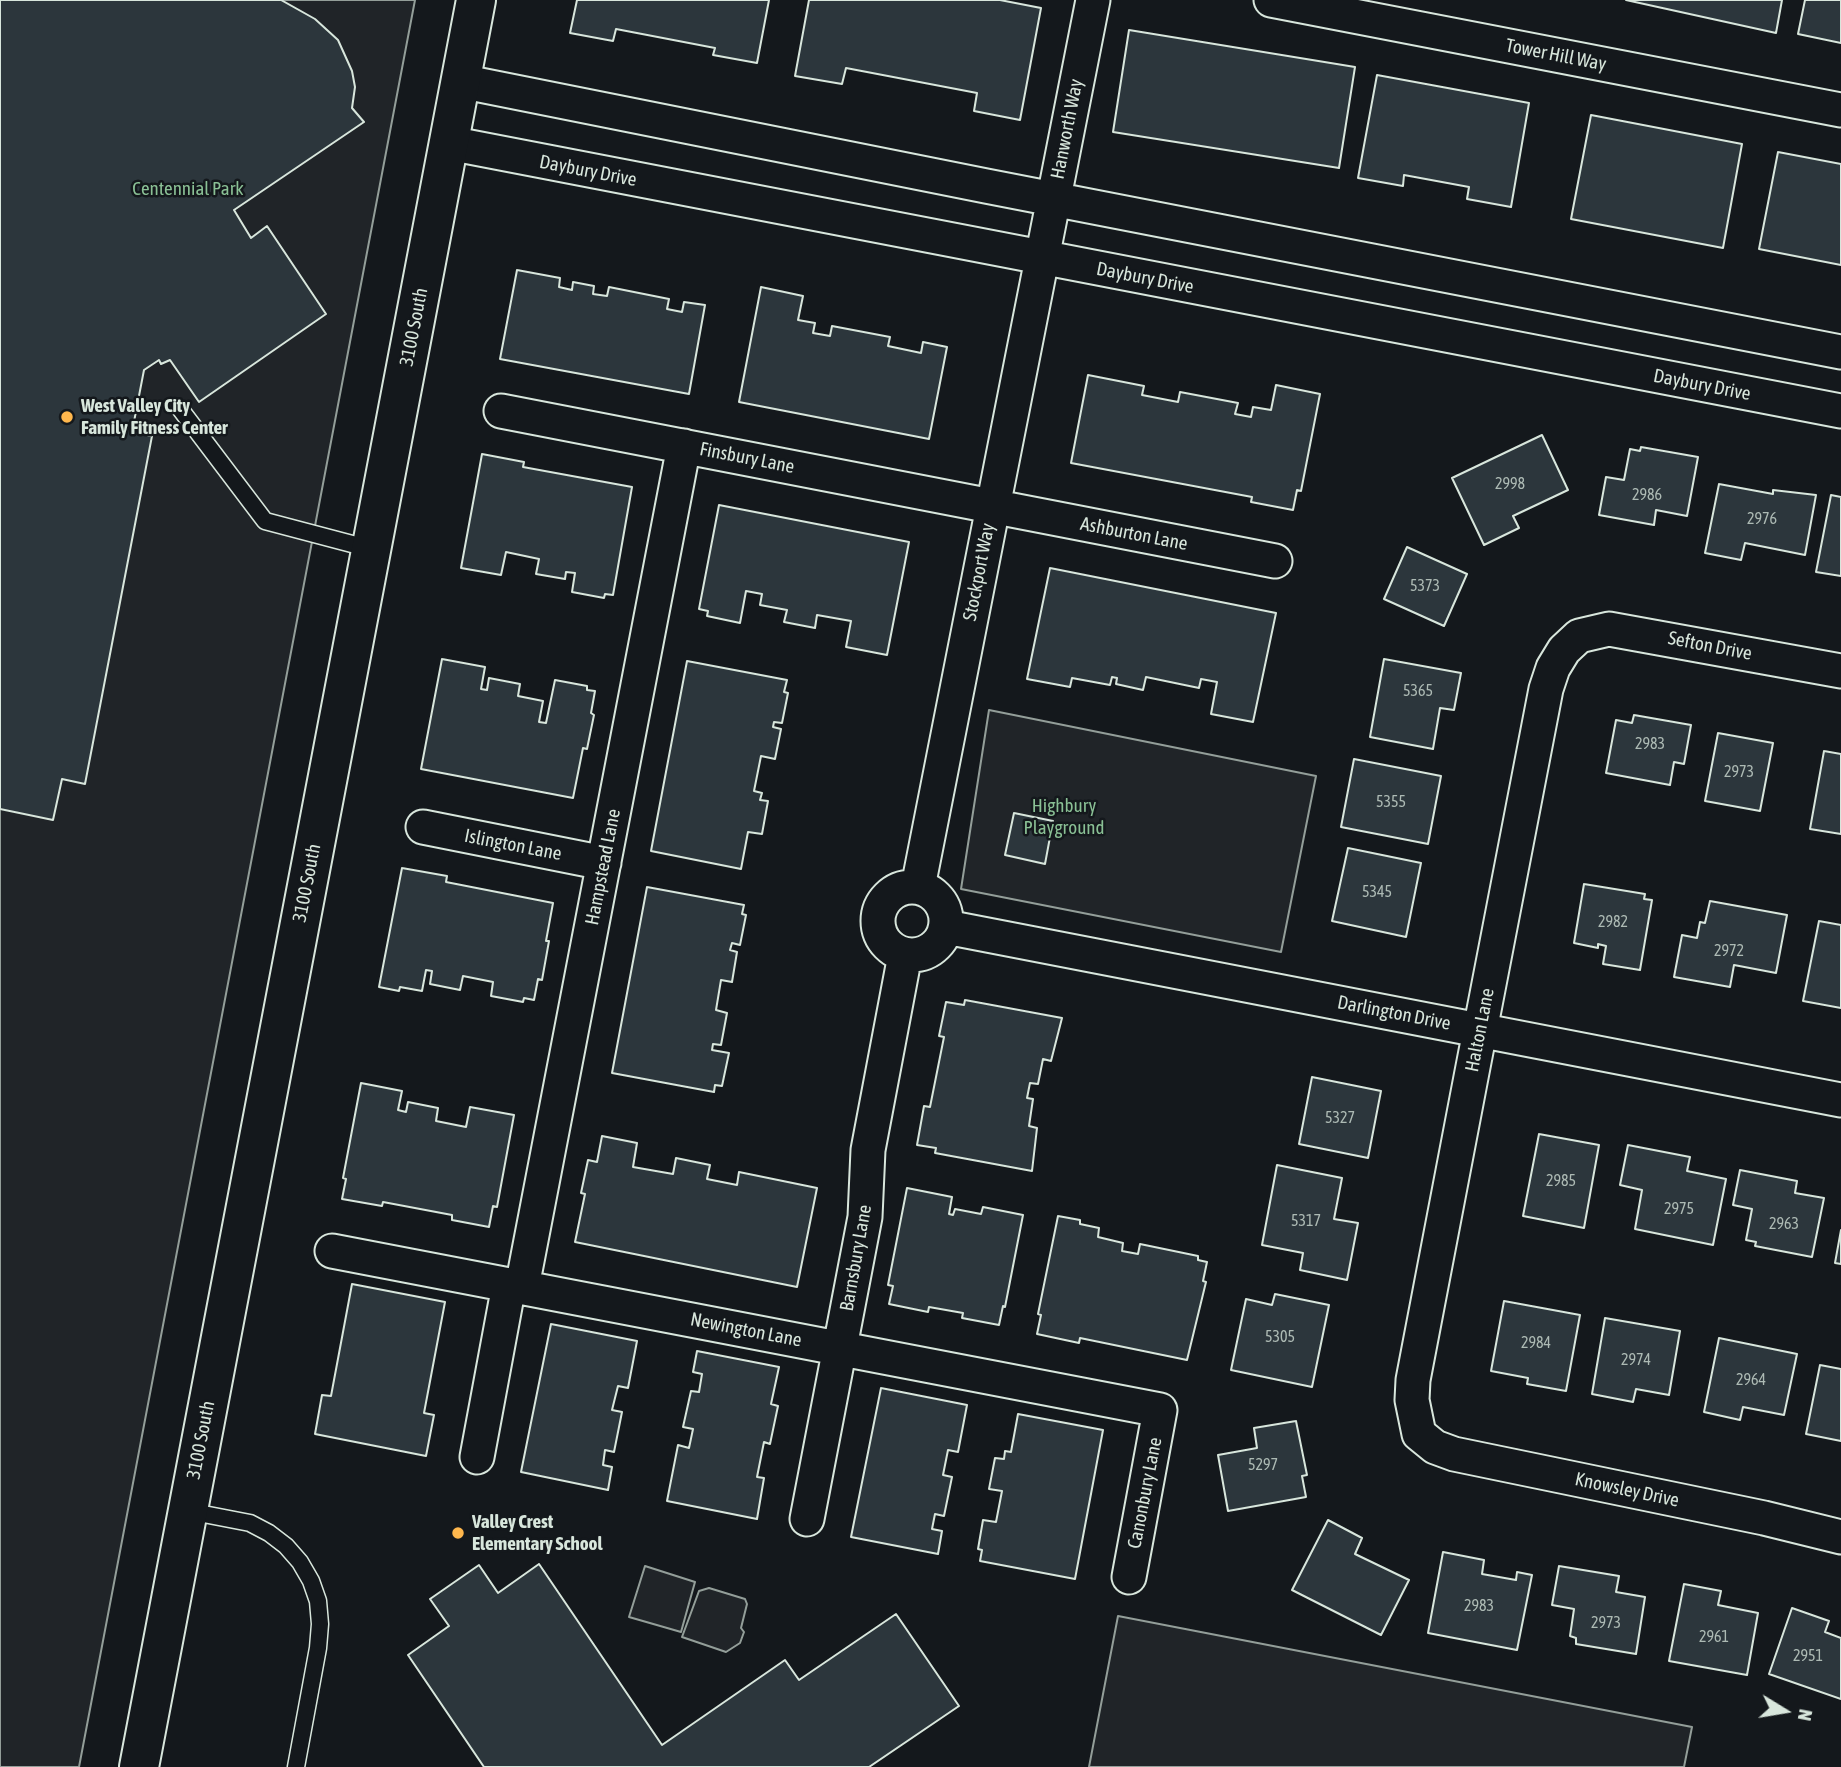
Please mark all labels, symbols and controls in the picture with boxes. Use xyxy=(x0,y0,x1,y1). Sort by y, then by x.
street label: Tower Hill Way xyxy=(1504,34,1608,76)
street label: Hanworth Way xyxy=(1046,77,1088,181)
street label: Daybury Drive xyxy=(538,150,638,192)
park label: Centennial Park xyxy=(132,178,244,200)
street label: Daybury Drive xyxy=(1095,257,1195,299)
street label: 3100 South xyxy=(395,286,433,368)
street label: Daybury Drive xyxy=(1652,364,1752,406)
place label: West Valley City Family Fitness Center xyxy=(81,395,228,439)
marker: West Valley City Family Fitness Center xyxy=(59,409,75,425)
street label: Finsbury Lane xyxy=(698,438,796,478)
house number: 2998 xyxy=(1495,474,1525,494)
house number: 2986 xyxy=(1632,485,1662,505)
house number: 2976 xyxy=(1747,509,1777,529)
street label: Ashburton Lane xyxy=(1078,512,1190,556)
street label: Stockport Way xyxy=(958,521,1000,623)
house number: 5373 xyxy=(1410,576,1440,596)
street label: Sefton Drive xyxy=(1666,627,1754,665)
house number: 5365 xyxy=(1403,681,1433,701)
house number: 2983 xyxy=(1635,734,1665,754)
house number: 2973 xyxy=(1724,762,1754,782)
house number: 5355 xyxy=(1376,792,1406,812)
park label: Highbury Playground xyxy=(1023,795,1105,839)
street label: Hampstead Lane xyxy=(581,807,625,927)
street label: Islington Lane xyxy=(463,824,563,866)
street label: 3100 South xyxy=(288,842,326,924)
house number: 5345 xyxy=(1362,882,1392,902)
house number: 2982 xyxy=(1598,912,1628,932)
house number: 2972 xyxy=(1714,941,1744,961)
street label: Halton Lane xyxy=(1461,986,1499,1074)
street label: Darlington Drive xyxy=(1335,991,1453,1035)
house number: 5327 xyxy=(1325,1108,1355,1128)
house number: 2985 xyxy=(1546,1171,1576,1191)
house number: 2975 xyxy=(1664,1199,1694,1219)
street label: Barnsbury Lane xyxy=(835,1203,877,1313)
house number: 5317 xyxy=(1291,1211,1321,1231)
house number: 2963 xyxy=(1769,1214,1799,1234)
street label: Newington Lane xyxy=(688,1308,804,1352)
house number: 5305 xyxy=(1265,1327,1295,1347)
house number: 2984 xyxy=(1521,1333,1551,1353)
house number: 2974 xyxy=(1621,1350,1651,1370)
house number: 2964 xyxy=(1736,1370,1766,1390)
street label: 3100 South xyxy=(182,1399,220,1481)
street label: Canonbury Lane xyxy=(1123,1435,1167,1551)
house number: 5297 xyxy=(1248,1455,1278,1475)
street label: Knowsley Drive xyxy=(1573,1468,1681,1512)
place label: Valley Crest Elementary School xyxy=(472,1511,603,1555)
marker: Valley Crest Elementary School xyxy=(450,1525,466,1541)
house number: 2983 xyxy=(1464,1596,1494,1616)
house number: 2973 xyxy=(1591,1613,1621,1633)
house number: 2961 xyxy=(1699,1627,1729,1647)
house number: 2951 xyxy=(1793,1646,1823,1666)
north arrow xyxy=(1750,1676,1820,1746)
text: N xyxy=(1794,1707,1817,1723)

